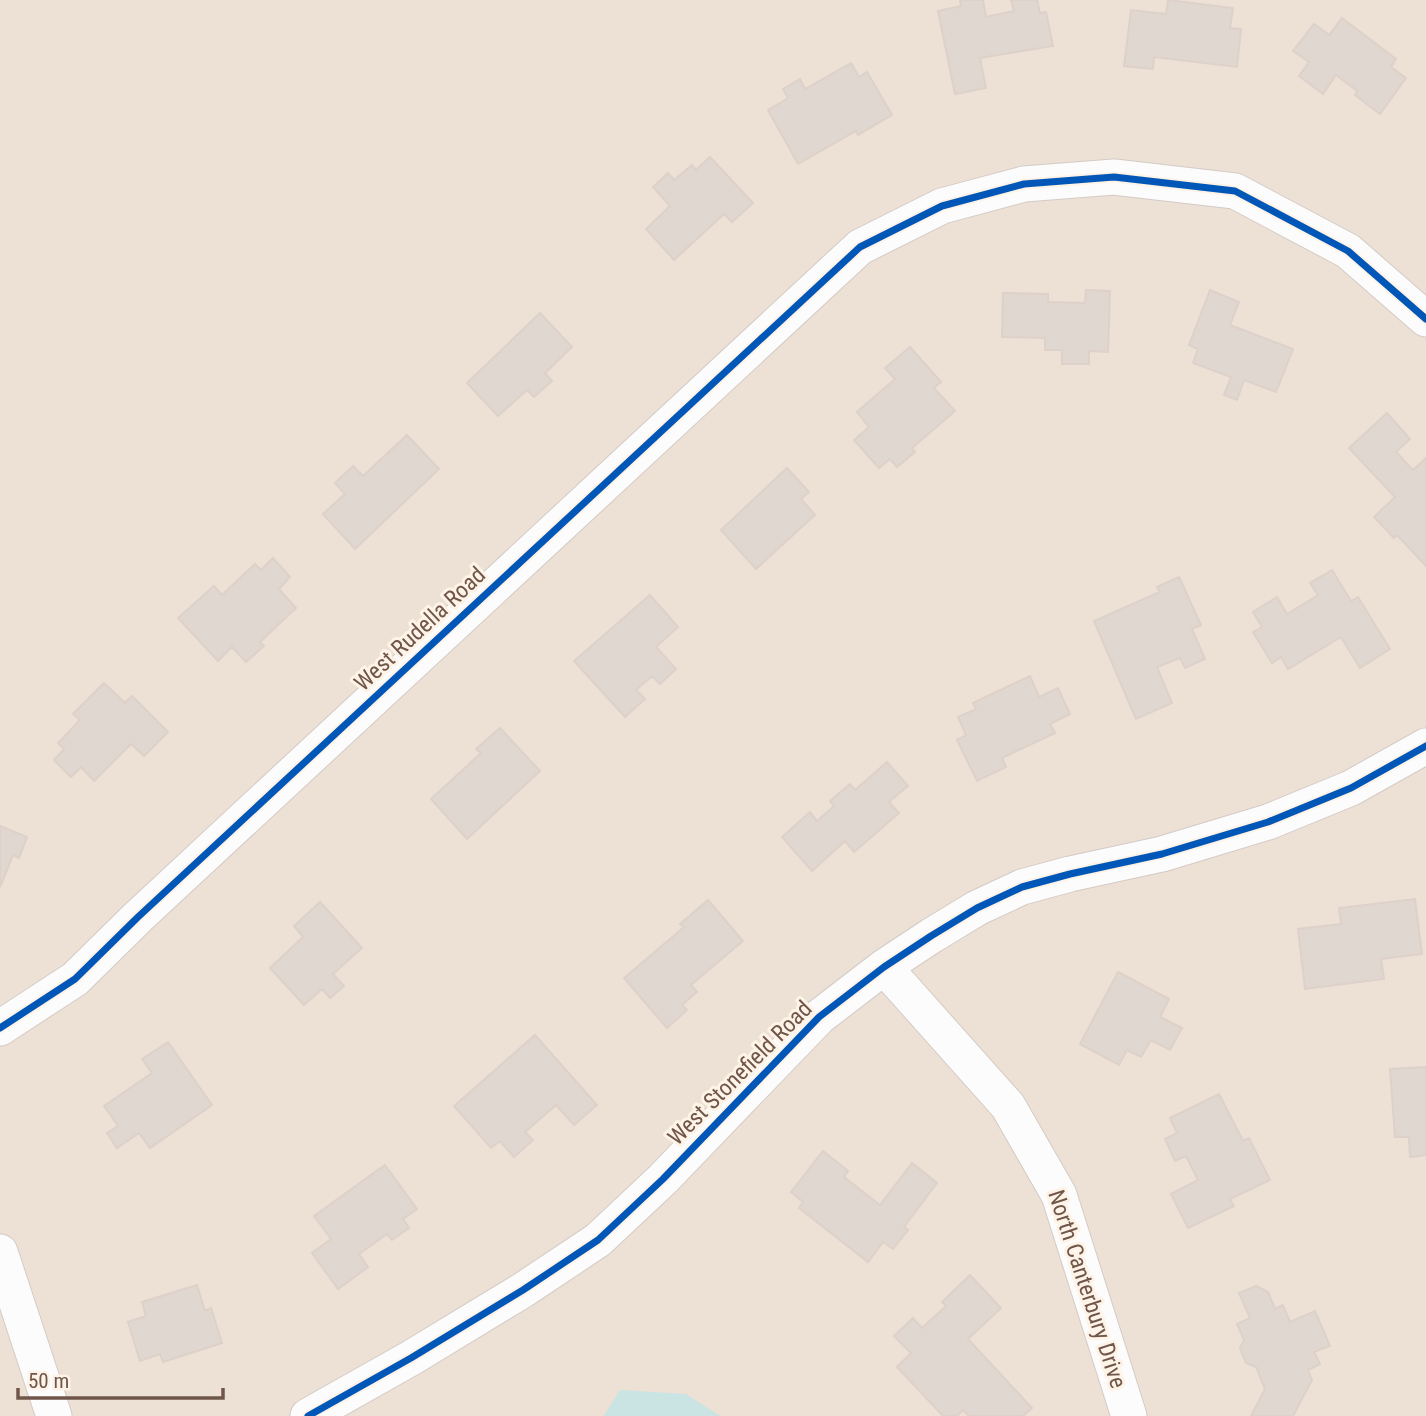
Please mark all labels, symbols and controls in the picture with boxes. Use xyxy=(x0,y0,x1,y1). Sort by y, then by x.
street label: West Rudella Road xyxy=(349,561,491,697)
street label: West Stonefield Road xyxy=(662,995,818,1151)
street label: North Canterbury Drive xyxy=(1042,1187,1132,1391)
scale bar xyxy=(18,1356,222,1400)
text: 50 m xyxy=(28,1369,69,1393)

